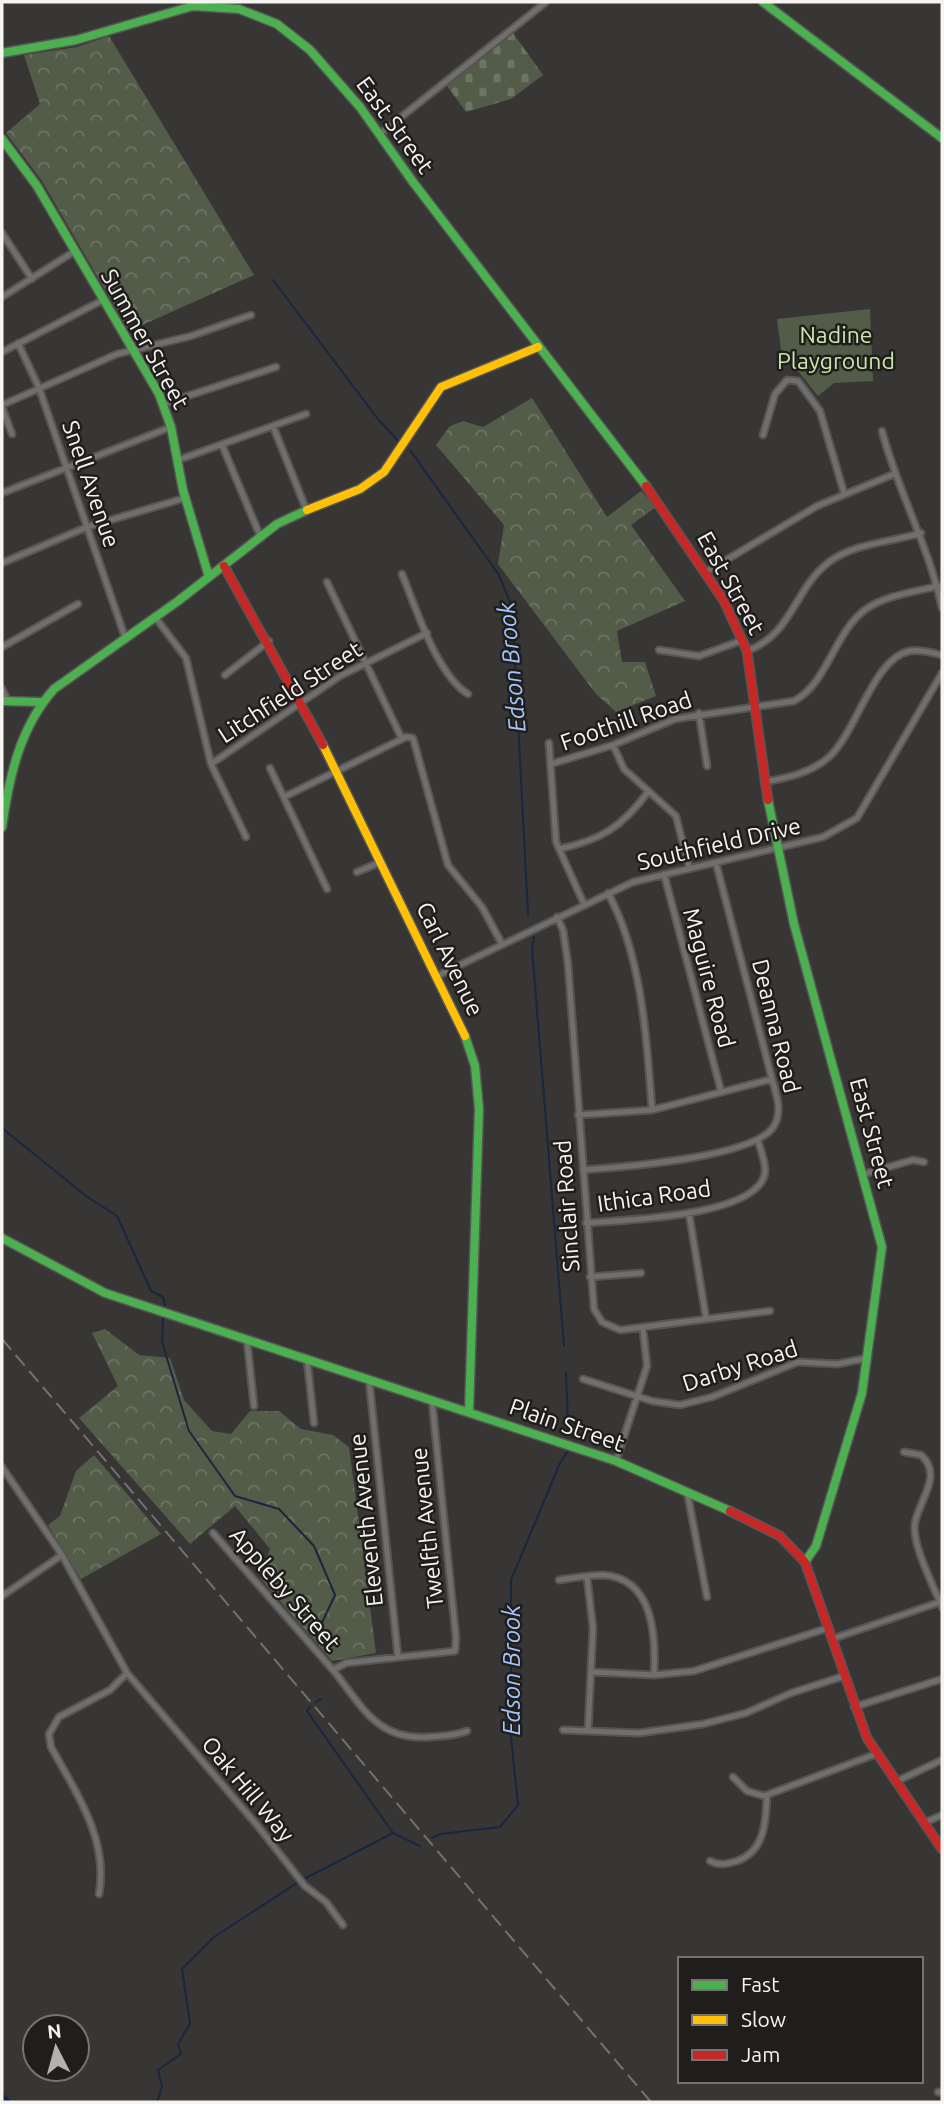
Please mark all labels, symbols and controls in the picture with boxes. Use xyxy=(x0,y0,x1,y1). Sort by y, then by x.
street label: East Street xyxy=(352,72,439,178)
street label: Summer Street xyxy=(97,265,194,413)
park label: Nadine Playground xyxy=(777,322,895,373)
street label: Snell Avenue xyxy=(58,417,125,551)
street label: East Street xyxy=(693,527,770,638)
water label: Edson Brook xyxy=(492,600,531,733)
street label: Litchfield Street xyxy=(213,636,366,747)
street label: Foothill Road xyxy=(557,686,695,755)
street label: Southfield Drive xyxy=(635,813,803,874)
street label: Carl Avenue xyxy=(412,898,489,1020)
street label: Maguire Road xyxy=(679,905,740,1050)
street label: Deanna Road xyxy=(748,956,805,1095)
street label: East Street xyxy=(846,1075,899,1191)
street label: Sinclair Road xyxy=(549,1139,584,1273)
street label: Ithica Road xyxy=(596,1175,712,1216)
street label: Darby Road xyxy=(679,1335,801,1396)
street label: Plain Street xyxy=(506,1393,628,1456)
street label: Eleventh Avenue xyxy=(344,1432,387,1608)
street label: Twelfth Avenue xyxy=(406,1446,447,1610)
street label: Appleby Street xyxy=(225,1522,346,1655)
water label: Edson Brook xyxy=(498,1604,525,1735)
street label: Oak Hill Way xyxy=(197,1731,299,1846)
legend xyxy=(678,1957,923,2083)
text: Fast xyxy=(741,1972,779,1996)
text: Slow xyxy=(741,2007,786,2031)
north arrow xyxy=(21,2013,91,2083)
text: N xyxy=(46,2019,62,2043)
text: Jam xyxy=(741,2042,780,2066)

